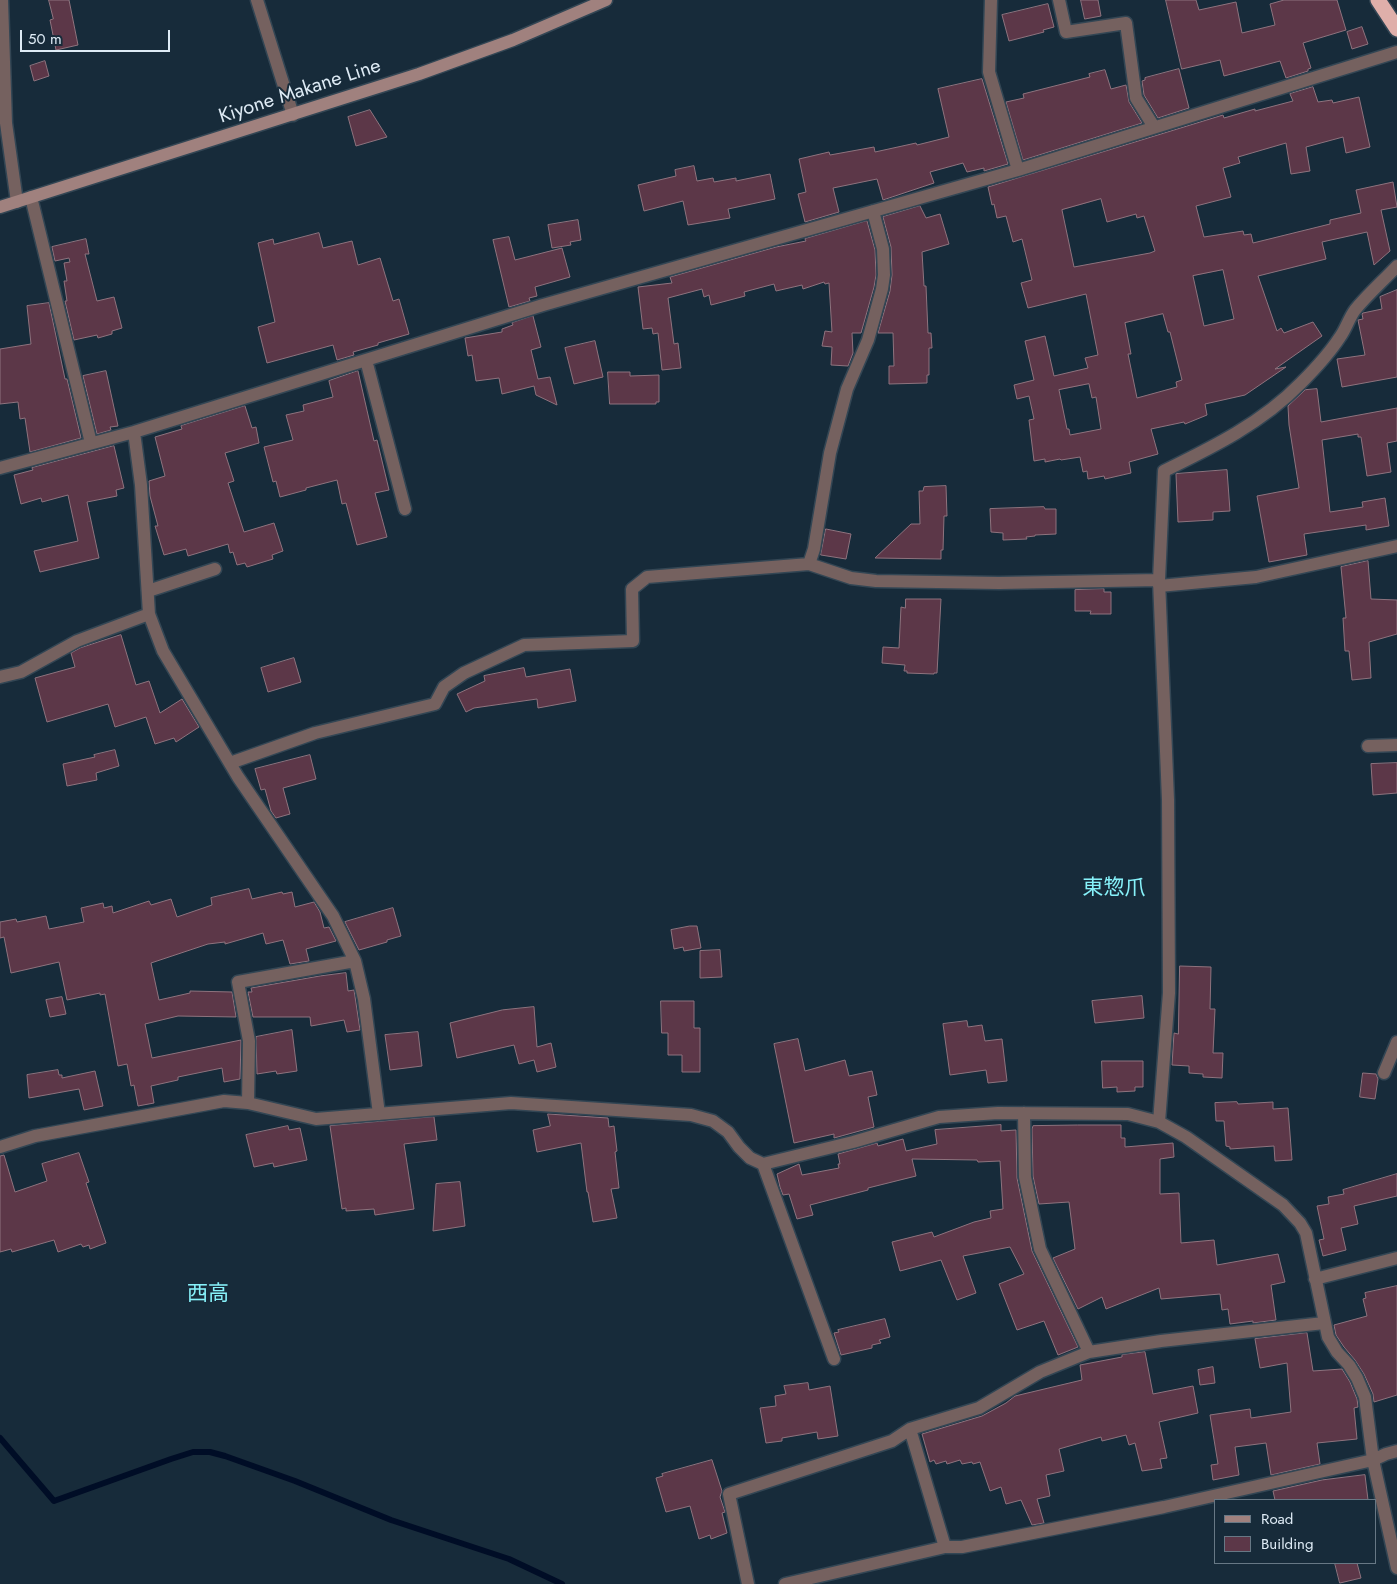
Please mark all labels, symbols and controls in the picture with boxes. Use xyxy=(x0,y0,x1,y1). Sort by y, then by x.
scale bar xyxy=(22,20,172,52)
text: 50 m xyxy=(28,28,62,50)
street label: Kiyone Makane Line xyxy=(216,55,384,129)
district label: 東惣爪 xyxy=(1083,876,1145,902)
district label: 西高 xyxy=(187,1282,229,1308)
legend xyxy=(1214,1499,1377,1564)
text: Road xyxy=(1261,1508,1293,1530)
text: Building xyxy=(1261,1533,1313,1555)

